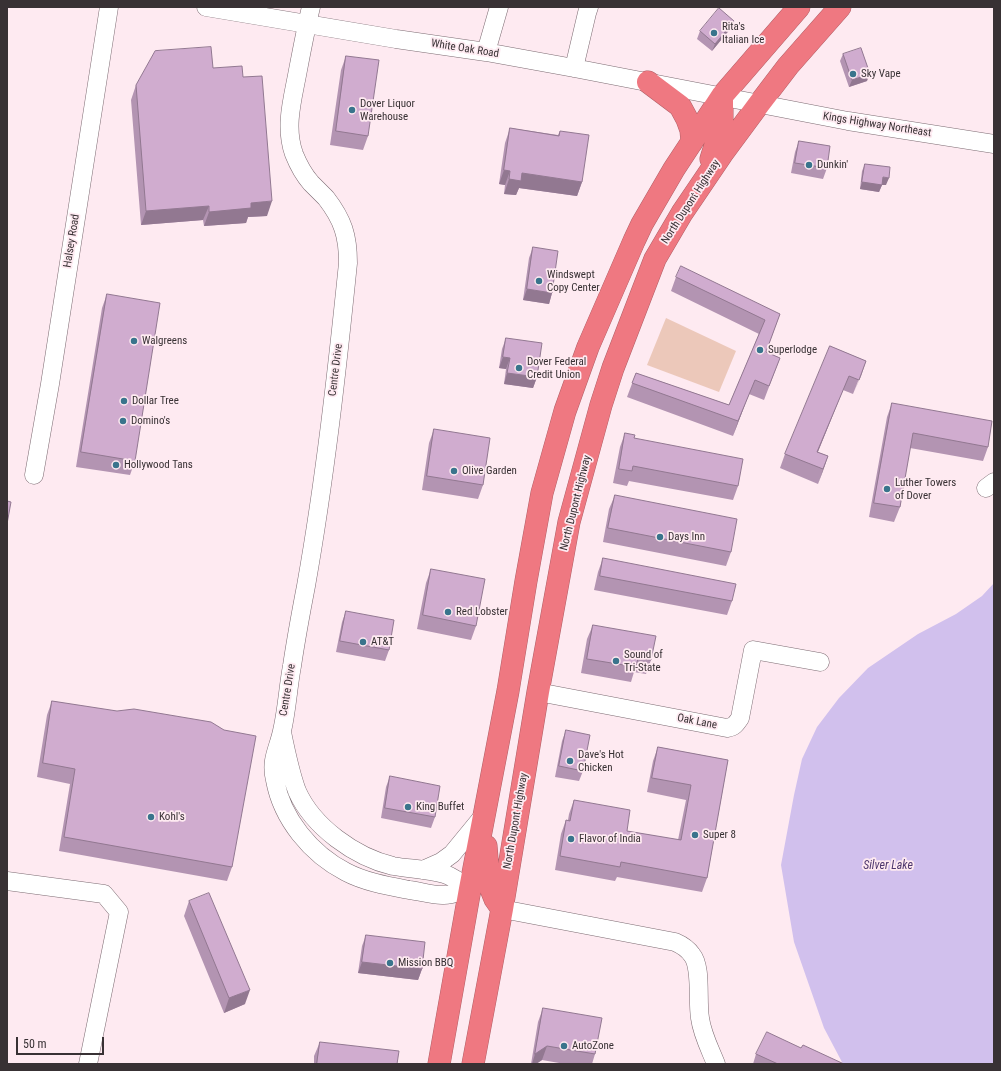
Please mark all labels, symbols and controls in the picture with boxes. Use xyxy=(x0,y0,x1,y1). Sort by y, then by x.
place label: Rita's Italian Ice xyxy=(722,20,764,46)
marker: Rita's Italian Ice xyxy=(709,28,719,38)
street label: White Oak Road xyxy=(430,37,500,61)
place label: Sky Vape xyxy=(861,67,901,81)
marker: Sky Vape xyxy=(848,69,858,79)
place label: Dover Liquor Warehouse xyxy=(360,97,415,123)
marker: Dover Liquor Warehouse xyxy=(347,105,357,115)
street label: Kings Highway Northeast xyxy=(822,110,932,140)
street label: North Dupont Highway xyxy=(659,157,723,247)
place label: Dunkin' xyxy=(817,158,848,172)
marker: Dunkin' xyxy=(804,160,814,170)
street label: Halsey Road xyxy=(61,213,83,269)
place label: Windswept Copy Center xyxy=(547,268,600,294)
marker: Windswept Copy Center xyxy=(534,276,544,286)
place label: Walgreens xyxy=(142,334,187,348)
marker: Walgreens xyxy=(129,336,139,346)
street label: Centre Drive xyxy=(326,343,346,397)
place label: Superlodge xyxy=(768,343,817,357)
marker: Superlodge xyxy=(755,345,765,355)
place label: Dover Federal Credit Union xyxy=(527,355,586,381)
marker: Dover Federal Credit Union xyxy=(514,363,524,373)
place label: Dollar Tree xyxy=(132,394,179,408)
marker: Dollar Tree xyxy=(119,396,129,406)
place label: Domino's xyxy=(131,414,170,428)
marker: Domino's xyxy=(118,416,128,426)
street label: North Dupont Highway xyxy=(558,454,594,552)
place label: Hollywood Tans xyxy=(124,458,193,472)
marker: Hollywood Tans xyxy=(111,460,121,470)
place label: Olive Garden xyxy=(462,464,517,478)
marker: Olive Garden xyxy=(449,466,459,476)
place label: Luther Towers of Dover xyxy=(895,476,956,502)
marker: Luther Towers of Dover xyxy=(882,484,892,494)
place label: Days Inn xyxy=(668,530,705,544)
marker: Days Inn xyxy=(655,532,665,542)
place label: Red Lobster xyxy=(456,605,508,619)
marker: Red Lobster xyxy=(443,607,453,617)
place label: AT&T xyxy=(371,635,394,649)
marker: AT&T xyxy=(358,637,368,647)
place label: Sound of Tri-State xyxy=(624,648,663,674)
marker: Sound of Tri-State xyxy=(611,656,621,666)
street label: Centre Drive xyxy=(277,663,299,717)
street label: Oak Lane xyxy=(676,712,718,732)
place label: Dave's Hot Chicken xyxy=(578,748,624,774)
marker: Dave's Hot Chicken xyxy=(565,756,575,766)
street label: North Dupont Highway xyxy=(501,772,531,870)
place label: King Buffet xyxy=(416,800,464,814)
marker: King Buffet xyxy=(403,802,413,812)
place label: Kohl's xyxy=(159,810,185,824)
marker: Kohl's xyxy=(146,812,156,822)
place label: Super 8 xyxy=(703,828,736,842)
marker: Super 8 xyxy=(690,830,700,840)
place label: Flavor of India xyxy=(579,832,641,846)
marker: Flavor of India xyxy=(566,834,576,844)
water label: Silver Lake xyxy=(863,859,913,873)
place label: Mission BBQ xyxy=(398,956,453,970)
marker: Mission BBQ xyxy=(385,958,395,968)
scale bar xyxy=(18,1029,106,1055)
text: 50 m xyxy=(23,1037,47,1051)
place label: AutoZone xyxy=(572,1039,614,1053)
marker: AutoZone xyxy=(559,1041,569,1051)

